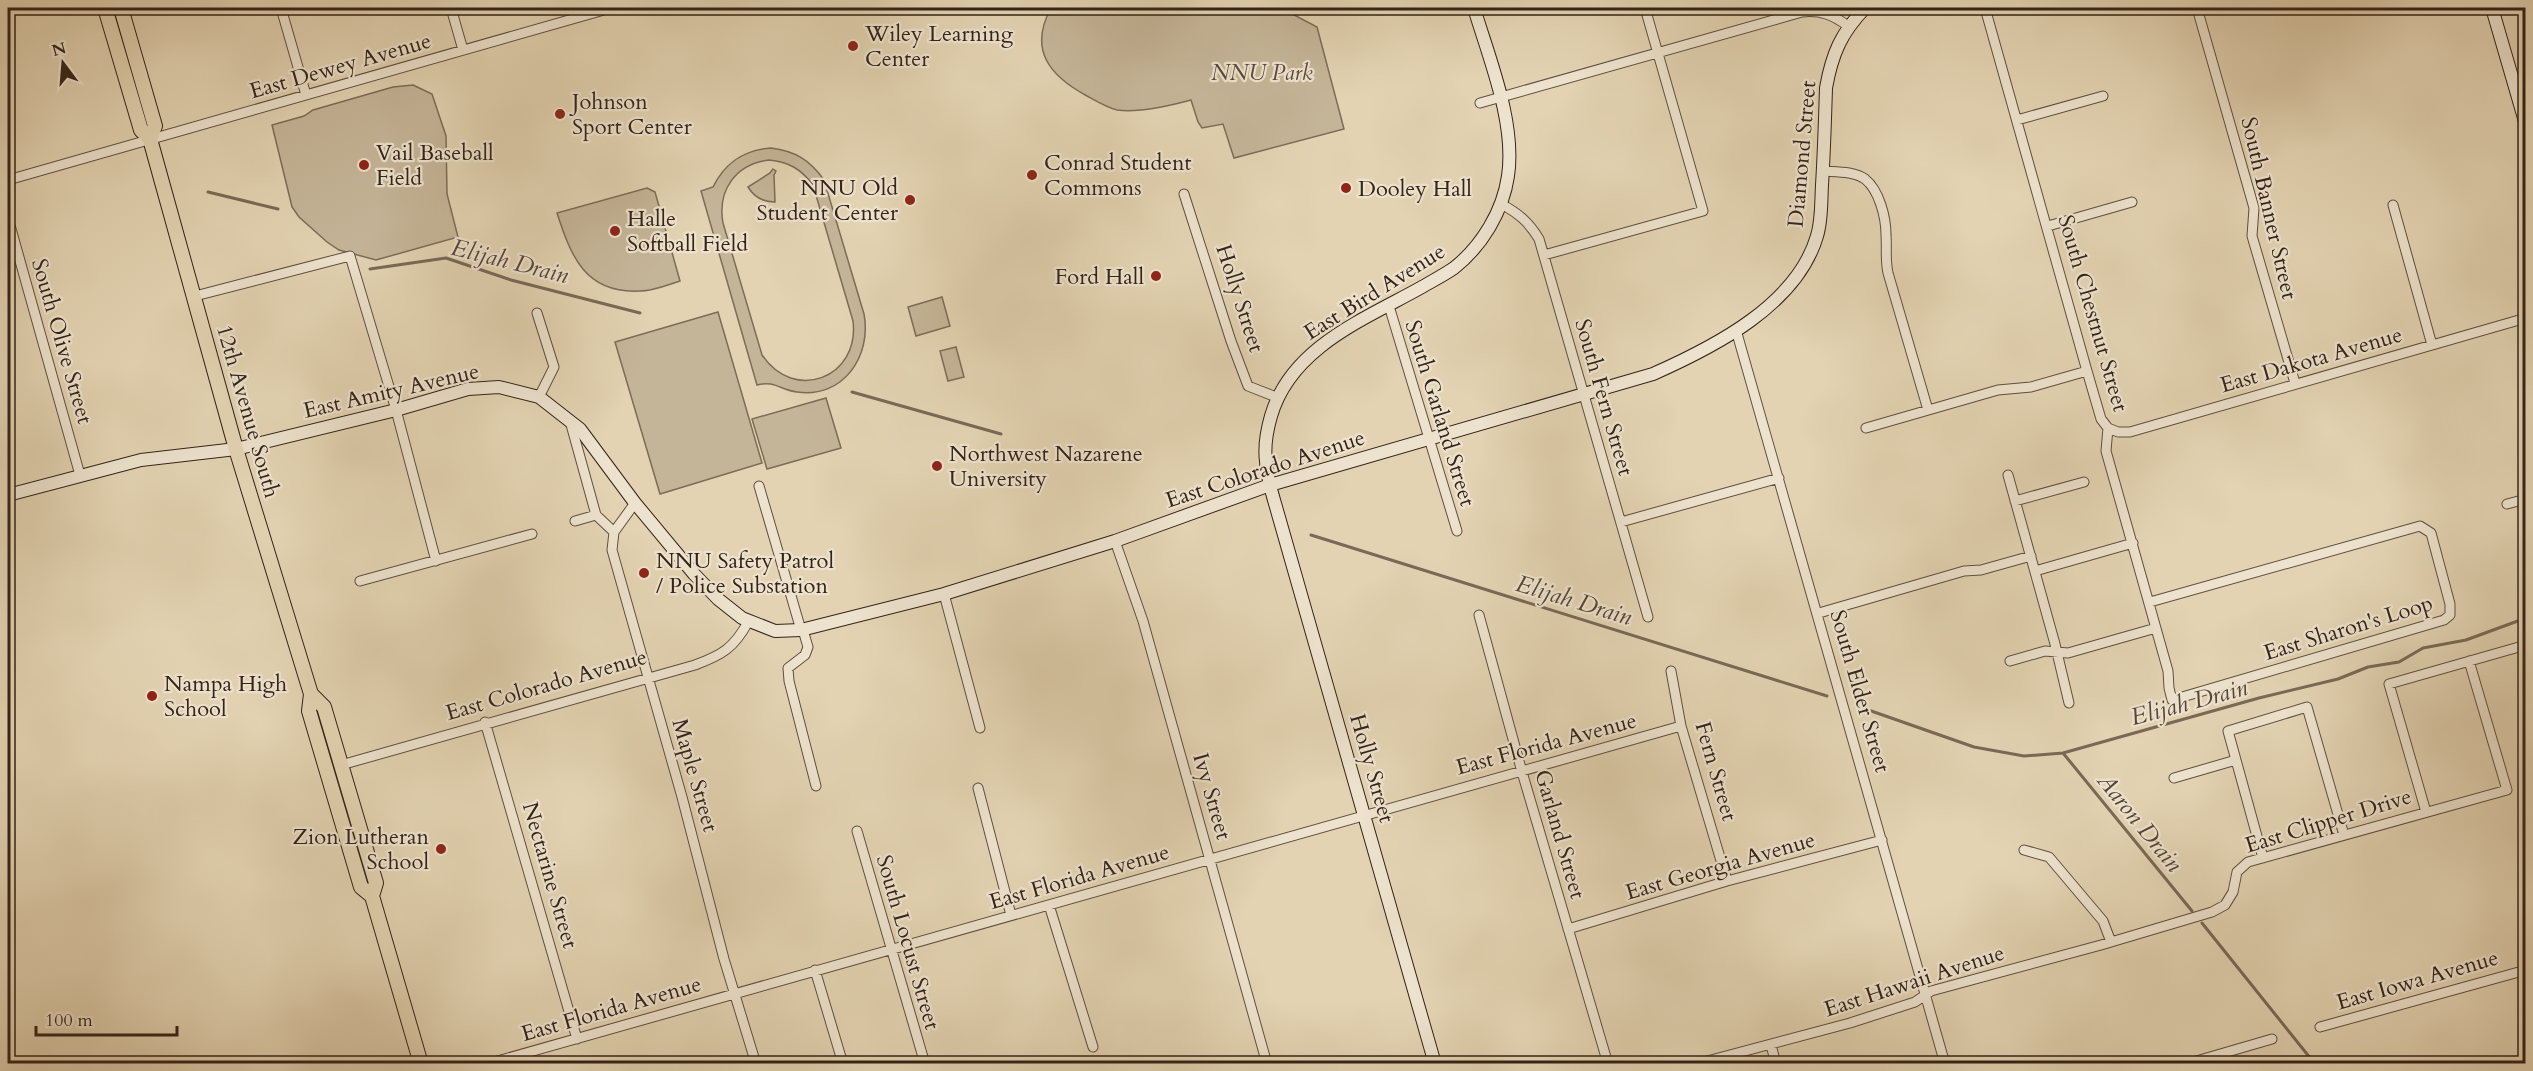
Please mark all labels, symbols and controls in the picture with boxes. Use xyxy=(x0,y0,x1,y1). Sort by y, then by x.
place label: Wiley Learning Center xyxy=(864,19,1014,74)
street label: East Dewey Avenue xyxy=(246,26,435,106)
north arrow xyxy=(33,33,93,93)
text: N xyxy=(49,37,69,62)
marker: Wiley Learning Center xyxy=(846,39,860,53)
park label: NNU Park xyxy=(1211,58,1313,88)
street label: Diamond Street xyxy=(1781,79,1823,229)
place label: Johnson Sport Center xyxy=(569,87,693,142)
marker: Johnson Sport Center xyxy=(553,107,567,121)
street label: South Banner Street xyxy=(2233,114,2305,302)
place label: Vail Baseball Field xyxy=(376,138,494,193)
place label: Conrad Student Commons xyxy=(1044,148,1192,203)
marker: Vail Baseball Field xyxy=(357,158,371,172)
marker: Conrad Student Commons xyxy=(1025,168,1039,182)
place label: NNU Old Student Center xyxy=(757,173,899,228)
place label: Dooley Hall xyxy=(1358,174,1472,204)
marker: Dooley Hall xyxy=(1339,181,1353,195)
marker: NNU Old Student Center xyxy=(903,193,917,207)
place label: Halle Softball Field xyxy=(627,204,748,259)
street label: South Chestnut Street xyxy=(2051,211,2136,415)
marker: Halle Softball Field xyxy=(608,224,622,238)
water label: Elijah Drain xyxy=(448,231,572,292)
street label: East Bird Avenue xyxy=(1298,236,1451,347)
street label: Holly Street xyxy=(1208,240,1272,356)
street label: South Olive Street xyxy=(24,255,100,427)
place label: Ford Hall xyxy=(1055,262,1144,292)
marker: Ford Hall xyxy=(1149,269,1163,283)
street label: South Fern Street xyxy=(1567,315,1641,479)
street label: South Garland Street xyxy=(1397,317,1483,510)
street label: East Dakota Avenue xyxy=(2217,320,2406,400)
street label: 12th Avenue South xyxy=(209,321,287,501)
street label: East Amity Avenue xyxy=(300,356,482,426)
street label: East Colorado Avenue xyxy=(1162,423,1369,515)
place label: Northwest Nazarene University xyxy=(949,439,1143,494)
marker: Northwest Nazarene University xyxy=(930,459,944,473)
place label: NNU Safety Patrol / Police Substation xyxy=(656,546,834,601)
marker: NNU Safety Patrol / Police Substation xyxy=(637,566,651,580)
water label: Elijah Drain xyxy=(1512,567,1636,634)
street label: East Sharon's Loop xyxy=(2260,588,2437,668)
street label: South Elder Street xyxy=(1823,607,1898,776)
street label: East Colorado Avenue xyxy=(442,642,650,728)
place label: Nampa High School xyxy=(164,669,287,724)
water label: Elijah Drain xyxy=(2127,671,2251,734)
marker: Nampa High School xyxy=(145,689,159,703)
street label: East Florida Avenue xyxy=(1453,705,1640,783)
street label: Holly Street xyxy=(1342,710,1402,826)
street label: Maple Street xyxy=(665,715,726,835)
street label: Fern Street xyxy=(1688,718,1745,824)
street label: Ivy Street xyxy=(1185,749,1239,843)
water label: Aaron Drain xyxy=(2089,765,2190,879)
street label: Garland Street xyxy=(1527,766,1593,902)
street label: East Clipper Drive xyxy=(2241,781,2415,861)
street label: Nectarine Street xyxy=(515,799,585,952)
place label: Zion Lutheran School xyxy=(292,822,429,877)
street label: East Georgia Avenue xyxy=(1622,825,1819,907)
street label: East Florida Avenue xyxy=(986,837,1173,917)
marker: Zion Lutheran School xyxy=(434,842,448,856)
street label: South Locust Street xyxy=(869,851,947,1033)
street label: East Hawaii Avenue xyxy=(1820,938,2008,1024)
street label: East Iowa Avenue xyxy=(2333,943,2502,1017)
street label: East Florida Avenue xyxy=(518,969,705,1049)
scale bar xyxy=(36,999,177,1037)
text: 100 m xyxy=(45,1008,93,1033)

